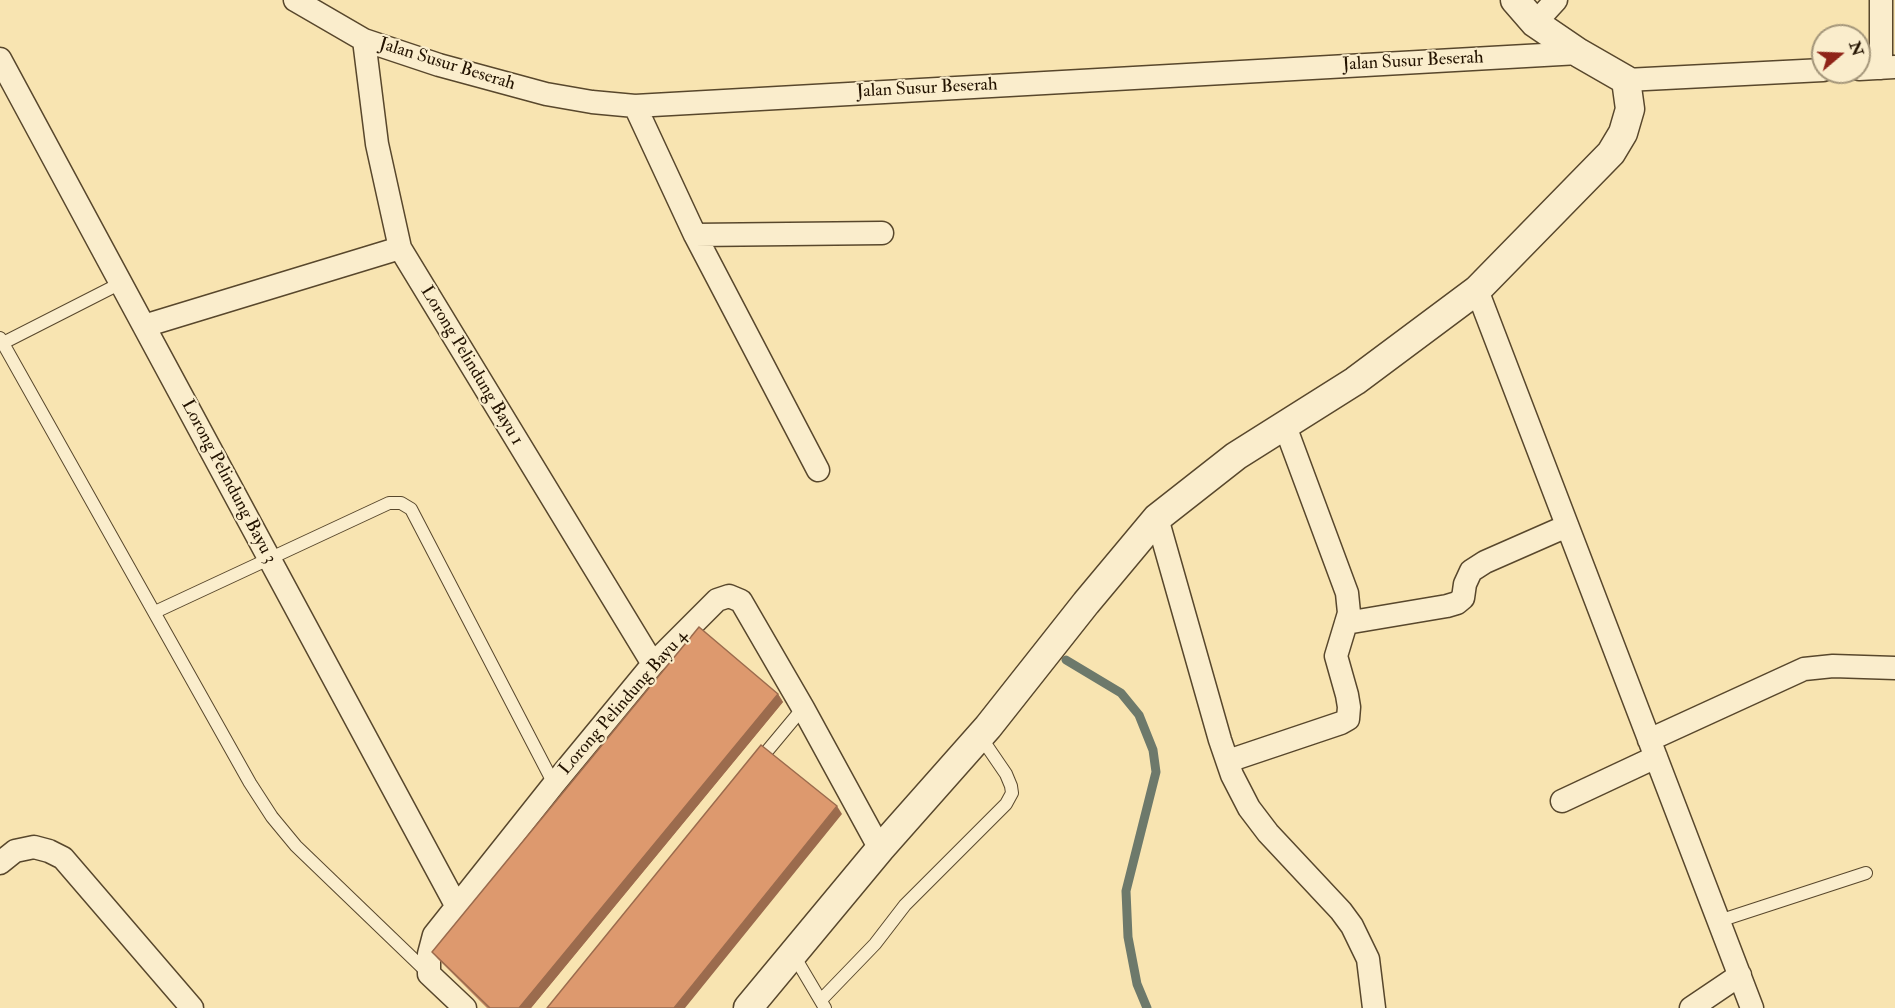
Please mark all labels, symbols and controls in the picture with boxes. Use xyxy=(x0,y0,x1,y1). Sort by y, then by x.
north arrow xyxy=(1811,24,1871,84)
street label: Jalan Susur Beserah xyxy=(376,34,518,96)
text: N xyxy=(1844,39,1868,59)
street label: Jalan Susur Beserah xyxy=(1342,48,1484,76)
street label: Jalan Susur Beserah xyxy=(856,75,998,103)
street label: Lorong Pelindung Bayu 1 xyxy=(415,283,527,449)
street label: Lorong Pelindung Bayu 3 xyxy=(176,396,280,568)
street label: Lorong Pelindung Bayu 4 xyxy=(555,626,693,780)

